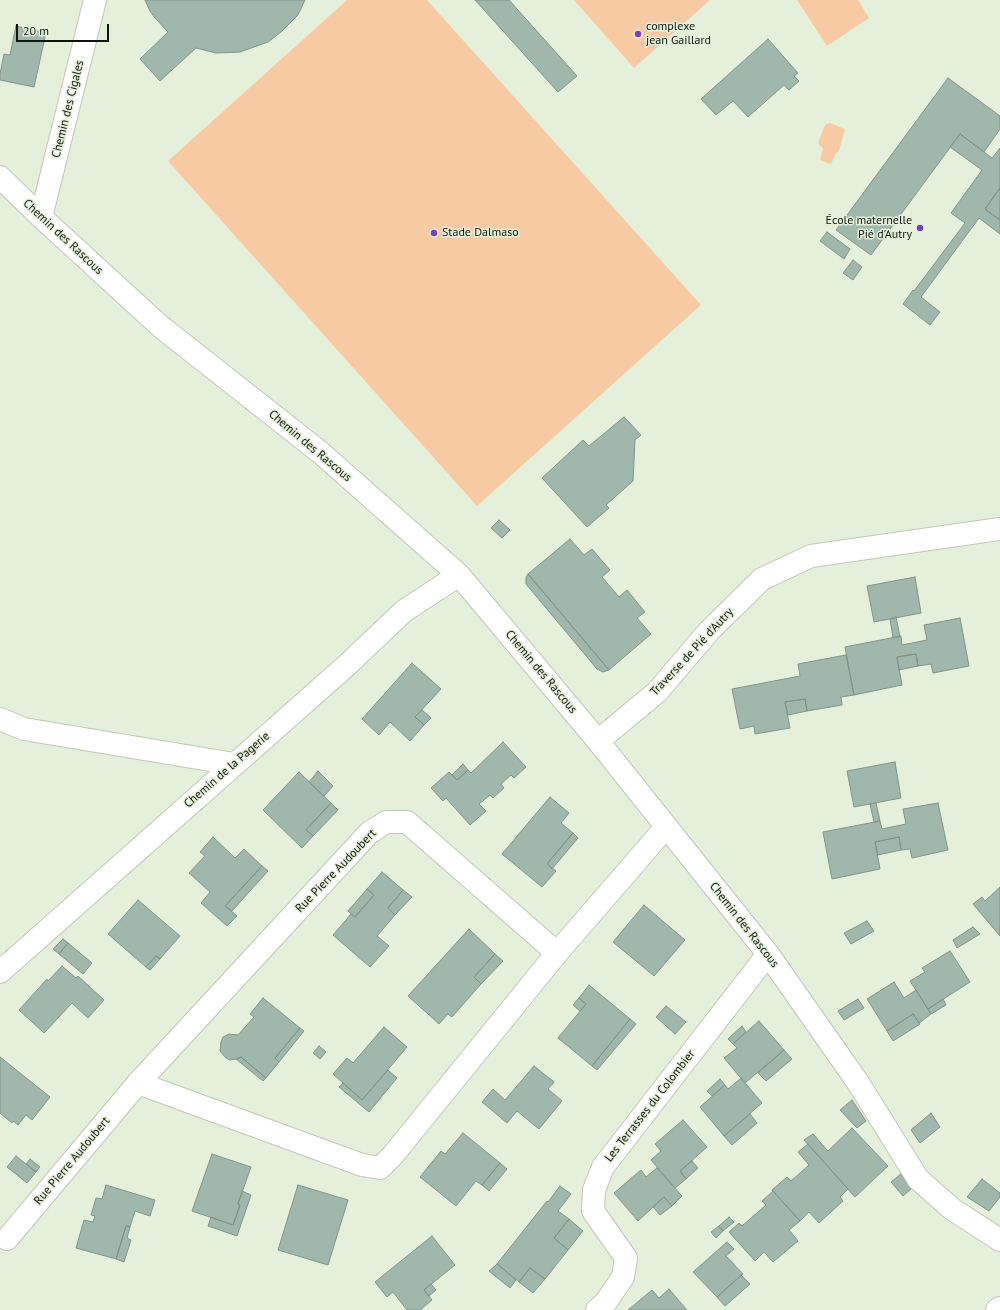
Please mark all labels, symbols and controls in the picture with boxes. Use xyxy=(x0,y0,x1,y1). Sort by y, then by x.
scale bar xyxy=(18,16,111,42)
place label: complexe jean Gaillard xyxy=(646,20,711,48)
text: 20 m xyxy=(23,23,49,38)
marker: complexe jean Gaillard xyxy=(633,29,643,39)
street label: Chemin des Cigales xyxy=(49,59,87,159)
street label: Chemin des Rascous xyxy=(20,196,106,278)
place label: École maternelle Pié d'Autry xyxy=(826,214,912,242)
marker: École maternelle Pié d'Autry xyxy=(915,223,925,233)
place label: Stade Dalmaso xyxy=(442,226,519,240)
marker: Stade Dalmaso xyxy=(429,228,439,238)
street label: Chemin des Rascous xyxy=(265,407,355,485)
street label: Traverse de Pié d'Autry xyxy=(647,605,737,699)
street label: Chemin des Rascous xyxy=(502,627,580,717)
street label: Chemin de la Pagerie xyxy=(181,729,273,811)
street label: Rue Pierre Audoubert xyxy=(293,826,379,916)
street label: Chemin des Rascous xyxy=(706,880,782,970)
street label: Les Terrasses du Colombier xyxy=(602,1047,698,1165)
street label: Rue Pierre Audoubert xyxy=(31,1114,113,1208)

